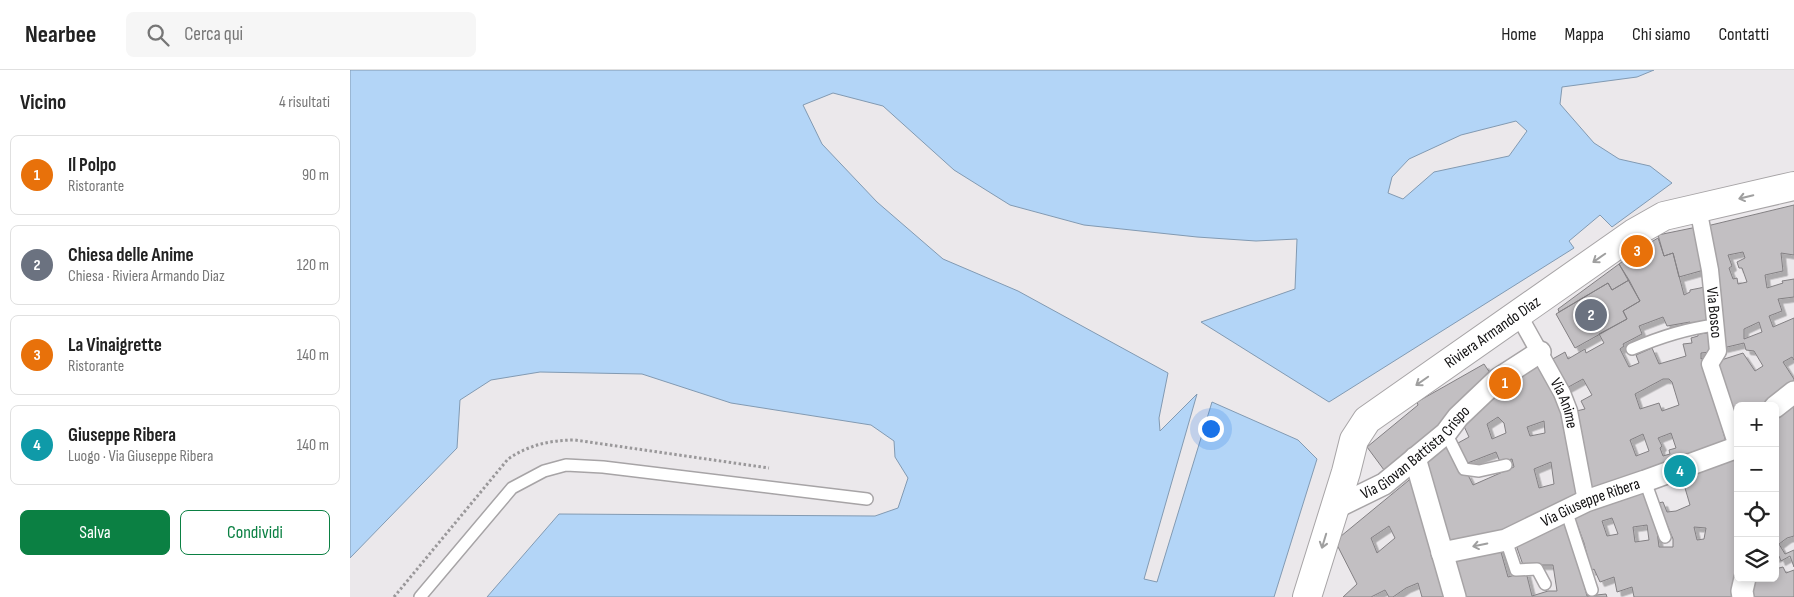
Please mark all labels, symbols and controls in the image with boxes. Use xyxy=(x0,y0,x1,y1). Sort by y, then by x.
search box xyxy=(126,12,476,57)
text: Nearbee xyxy=(25,20,96,49)
icon: search xyxy=(144,21,172,49)
text: Cerca qui xyxy=(184,23,243,46)
text: Home xyxy=(1501,24,1537,45)
text: Mappa xyxy=(1565,24,1604,45)
text: Chi siamo xyxy=(1632,24,1690,45)
text: Contatti xyxy=(1718,24,1769,45)
text: Vicino xyxy=(20,90,66,115)
text: 4 risultati xyxy=(279,93,330,112)
text: Il Polpo xyxy=(68,154,116,177)
text: 1 xyxy=(34,166,40,185)
text: 90 m xyxy=(302,166,329,185)
text: Ristorante xyxy=(68,177,124,196)
one-way arrow xyxy=(1739,193,1755,202)
pin: 3 xyxy=(1621,232,1653,270)
text: Chiesa delle Anime xyxy=(68,244,194,267)
one-way arrow xyxy=(1592,253,1606,263)
text: 2 xyxy=(33,256,41,275)
text: 120 m xyxy=(297,256,329,275)
text: Chiesa · Riviera Armando Diaz xyxy=(68,267,225,286)
street label: Via Bosco xyxy=(1702,286,1726,339)
street label: Riviera Armando Diaz xyxy=(1441,292,1544,372)
pin: 2 xyxy=(1575,296,1607,334)
text: La Vinaigrette xyxy=(68,334,162,357)
text: 3 xyxy=(33,346,41,365)
text: 140 m xyxy=(297,346,329,365)
text: Ristorante xyxy=(68,357,124,376)
pin: 1 xyxy=(1489,364,1521,402)
street label: Via Anime xyxy=(1546,375,1582,430)
one-way arrow xyxy=(1415,376,1429,386)
street label: Via Giovan Battista Crispo xyxy=(1358,401,1474,503)
map controls xyxy=(1734,402,1779,582)
button: + xyxy=(1734,402,1779,447)
your location xyxy=(1198,416,1224,442)
text: Giuseppe Ribera xyxy=(68,424,176,447)
text: 4 xyxy=(33,436,41,455)
text: 140 m xyxy=(297,436,329,455)
text: Luogo · Via Giuseppe Ribera xyxy=(68,447,213,466)
button: − xyxy=(1734,447,1779,492)
pin: 4 xyxy=(1664,452,1696,490)
street label: Via Giuseppe Ribera xyxy=(1538,474,1642,531)
button: locate xyxy=(1734,492,1779,537)
button: Salva xyxy=(20,510,170,555)
button: Condividi xyxy=(180,510,330,555)
one-way arrow xyxy=(1318,533,1328,549)
button: layers xyxy=(1734,537,1779,582)
one-way arrow xyxy=(1473,541,1489,550)

